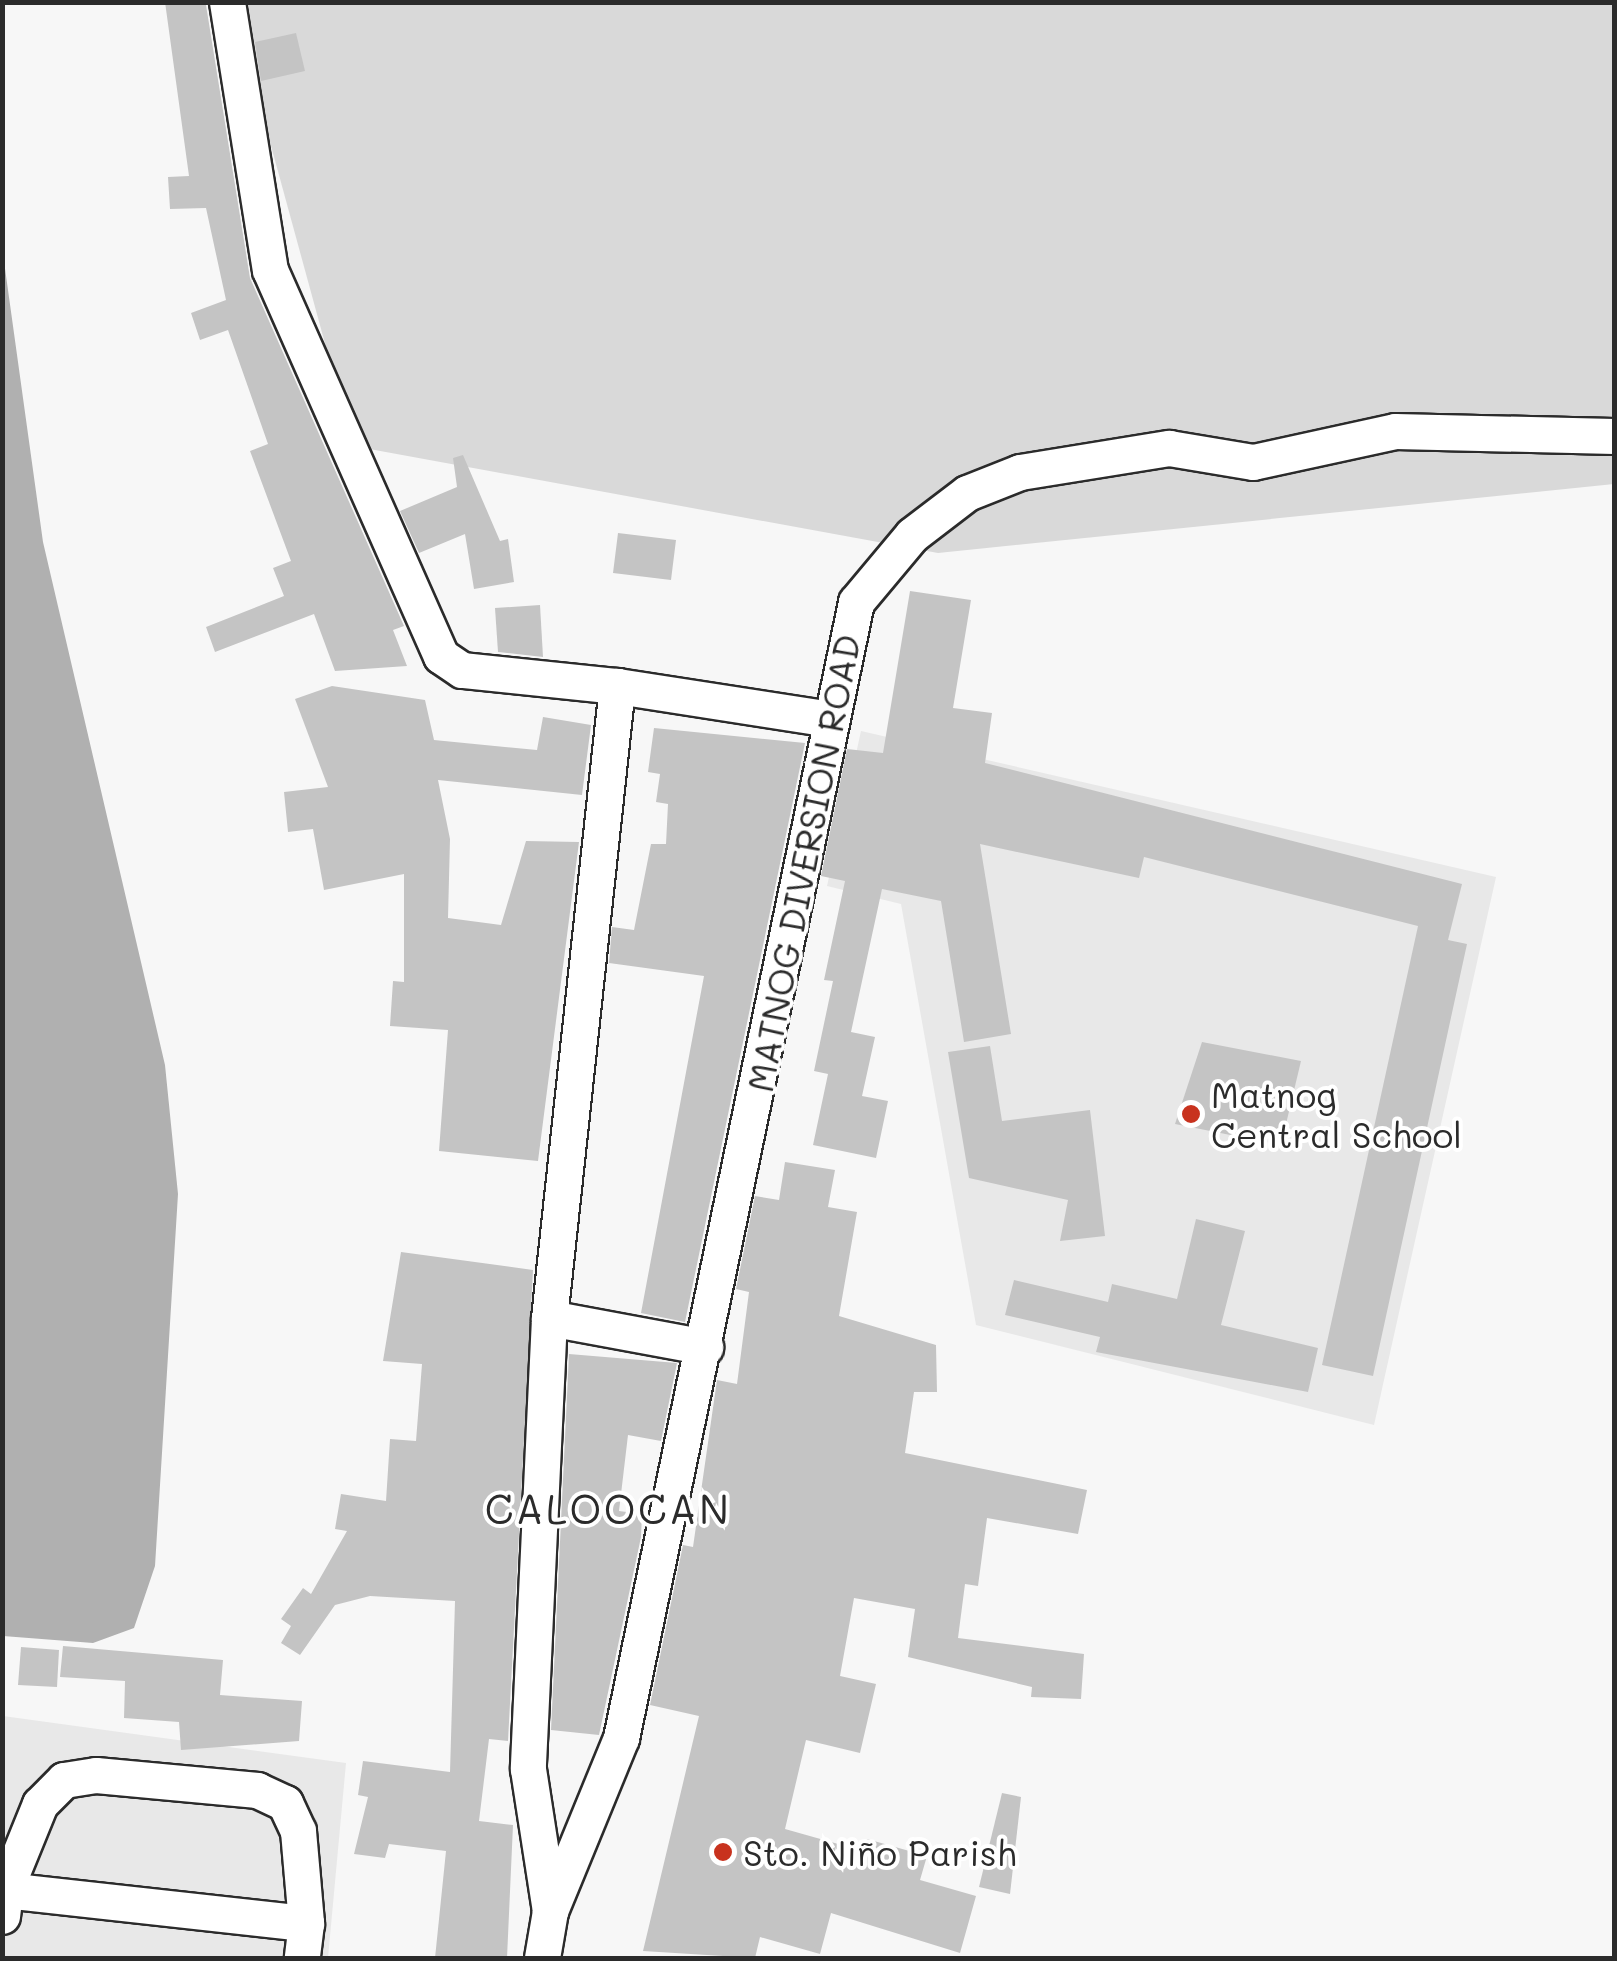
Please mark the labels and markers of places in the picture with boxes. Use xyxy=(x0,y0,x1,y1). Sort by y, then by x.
place label: Matnog Central School xyxy=(1211,1073,1462,1155)
marker: Matnog Central School xyxy=(1180,1103,1202,1125)
place label: Sto. Niño Parish xyxy=(743,1831,1017,1873)
marker: Sto. Niño Parish xyxy=(712,1841,734,1863)

